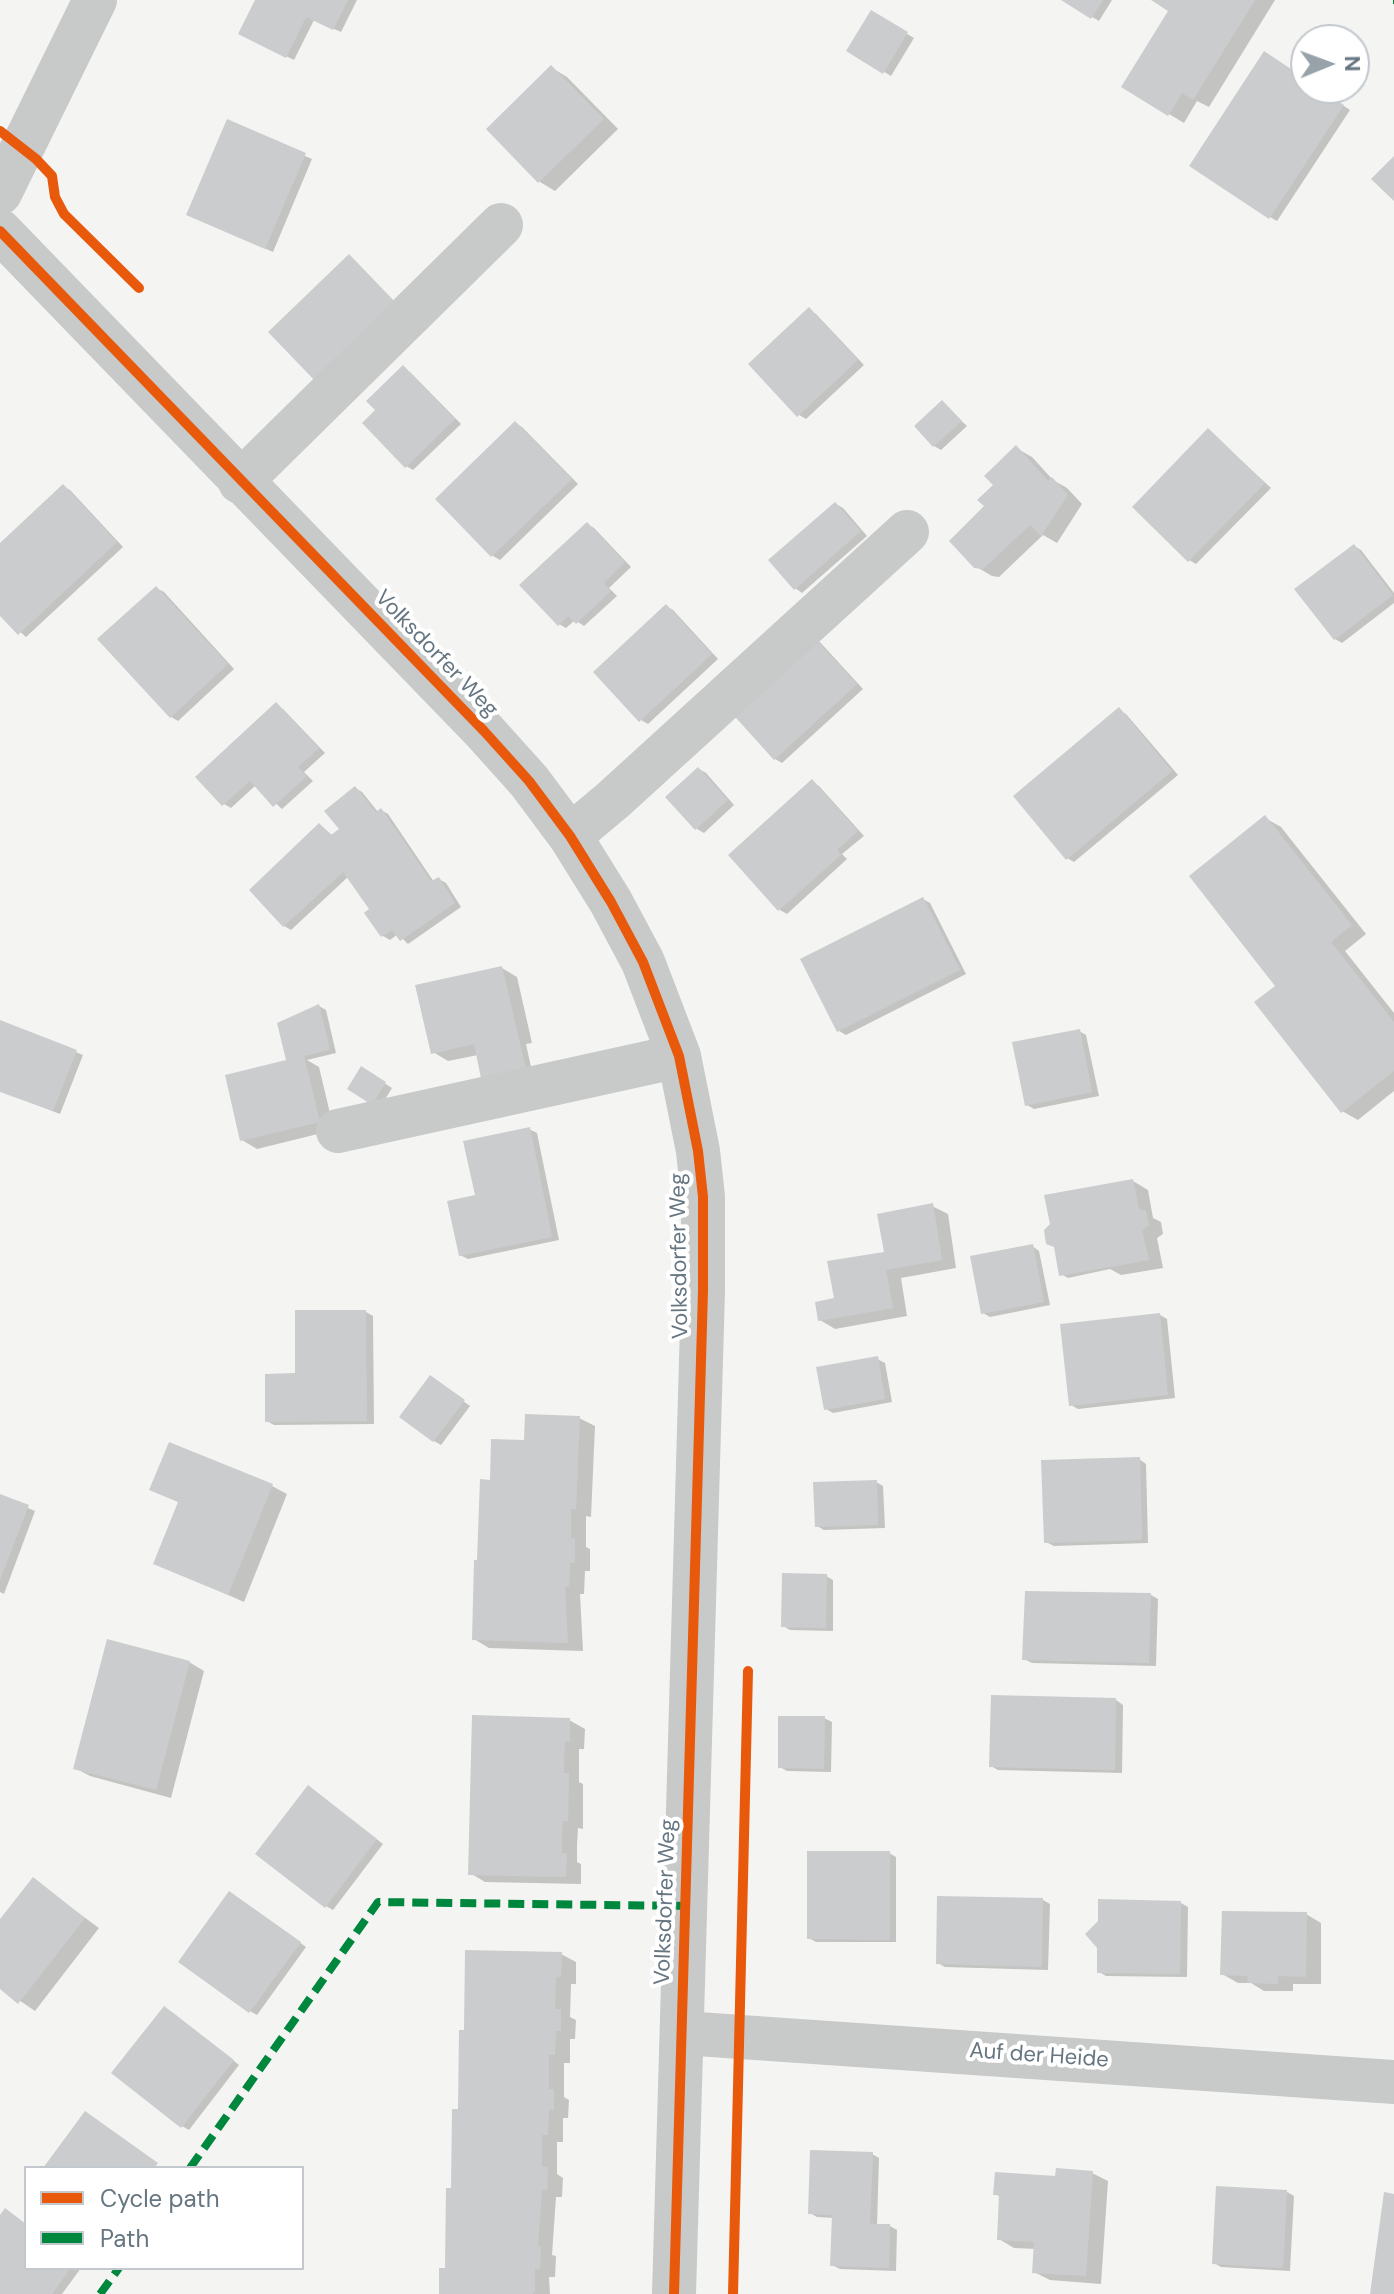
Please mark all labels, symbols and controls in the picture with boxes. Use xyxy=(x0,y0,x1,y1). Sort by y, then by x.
north arrow xyxy=(1290,24,1370,104)
text: N xyxy=(1338,55,1367,72)
street label: Volksdorfer Weg xyxy=(369,585,503,723)
street label: Volksdorfer Weg xyxy=(665,1173,695,1339)
street label: Volksdorfer Weg xyxy=(650,1819,682,1985)
street label: Auf der Heide xyxy=(968,2038,1110,2074)
legend xyxy=(24,2166,304,2270)
text: Cycle path xyxy=(100,2183,219,2214)
text: Path xyxy=(100,2223,149,2254)

